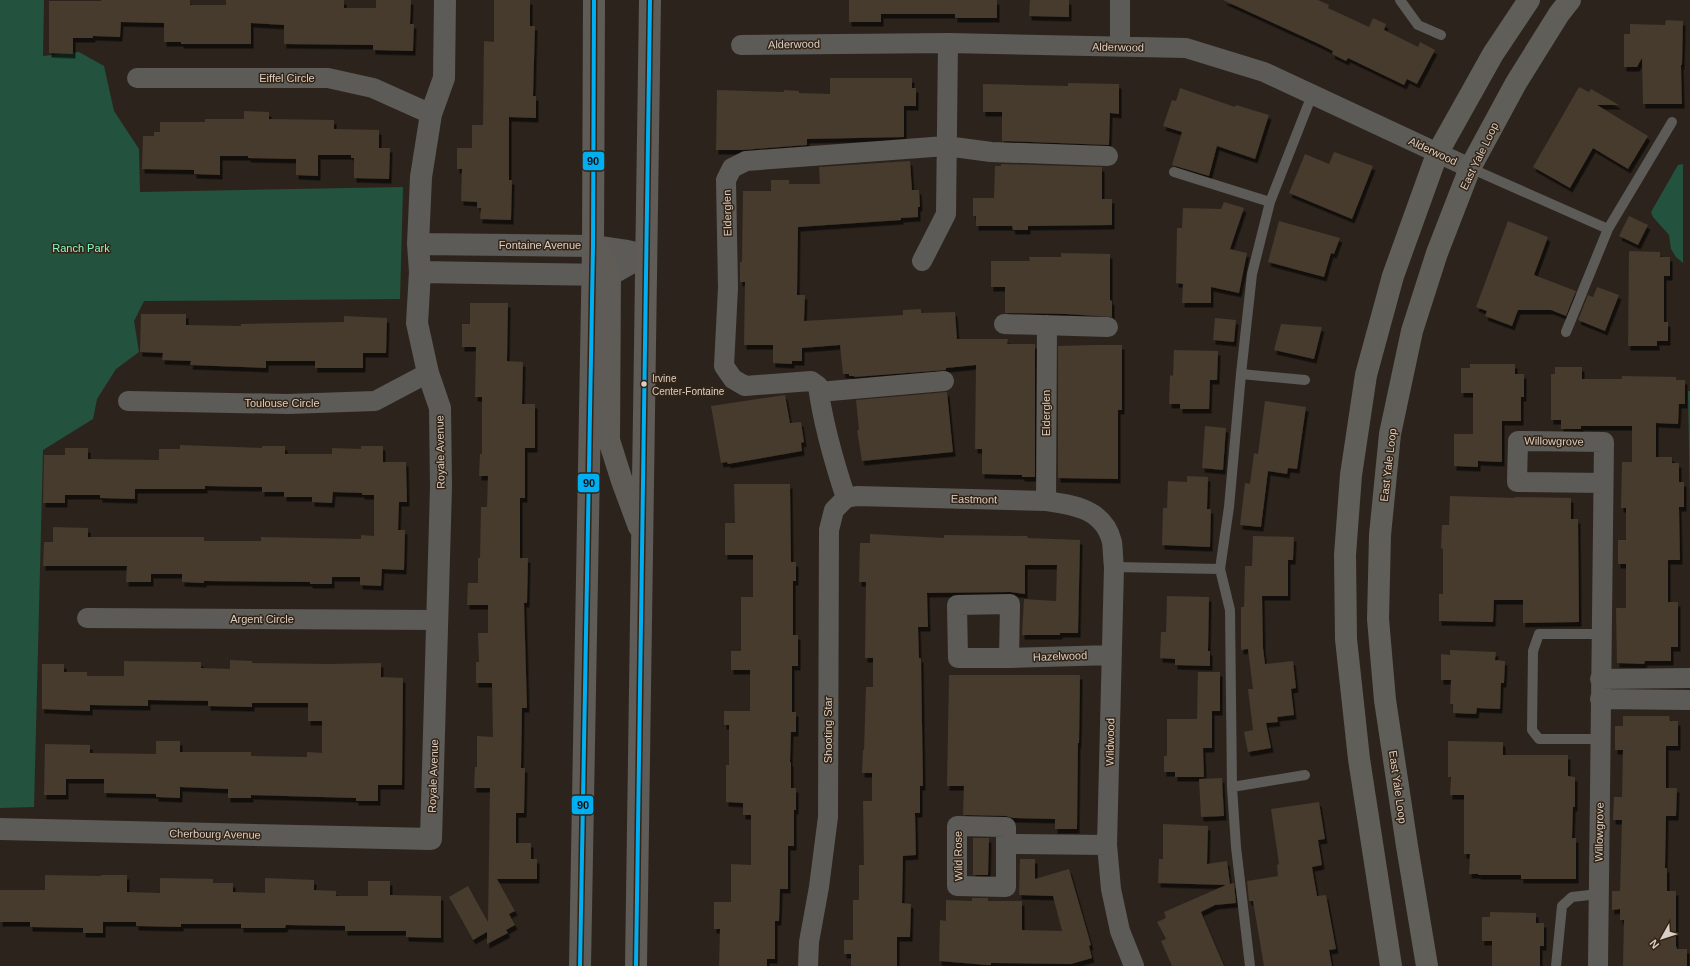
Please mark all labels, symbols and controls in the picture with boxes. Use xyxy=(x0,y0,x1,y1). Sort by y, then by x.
street label: Alderwood xyxy=(768,38,820,50)
street label: Alderwood xyxy=(1092,41,1144,53)
street label: Eiffel Circle xyxy=(259,72,315,84)
street label: East Yale Loop xyxy=(1457,120,1501,192)
street label: Alderwood xyxy=(1407,135,1459,167)
line badge: 90 xyxy=(582,151,605,171)
text: 90 xyxy=(587,155,599,167)
street label: Elderglen xyxy=(721,190,733,236)
street label: Fontaine Avenue xyxy=(499,239,581,251)
park label: Ranch Park xyxy=(52,242,110,254)
place label: Irvine Center-Fontaine xyxy=(652,373,725,397)
marker: Irvine Center-Fontaine xyxy=(639,379,649,389)
street label: Elderglen xyxy=(1040,390,1052,436)
street label: Toulouse Circle xyxy=(244,397,320,409)
street label: Royale Avenue xyxy=(433,415,447,489)
street label: East Yale Loop xyxy=(1378,428,1398,502)
street label: Willowgrove xyxy=(1524,434,1584,448)
line badge: 90 xyxy=(577,473,600,493)
text: 90 xyxy=(583,477,595,489)
street label: Eastmont xyxy=(951,493,997,505)
street label: Argent Circle xyxy=(230,613,294,625)
street label: Hazelwood xyxy=(1033,649,1087,663)
street label: Shooting Star xyxy=(822,696,834,763)
street label: Wildwood xyxy=(1104,718,1116,766)
street label: Royale Avenue xyxy=(426,739,440,813)
street label: East Yale Loop xyxy=(1387,750,1409,824)
line badge: 90 xyxy=(571,795,594,815)
text: 90 xyxy=(577,799,589,811)
street label: Willowgrove xyxy=(1592,802,1606,862)
street label: Cherbourg Avenue xyxy=(169,827,261,841)
street label: Wild Rose xyxy=(952,831,964,881)
north arrow xyxy=(1642,918,1682,958)
text: N xyxy=(1647,937,1661,951)

